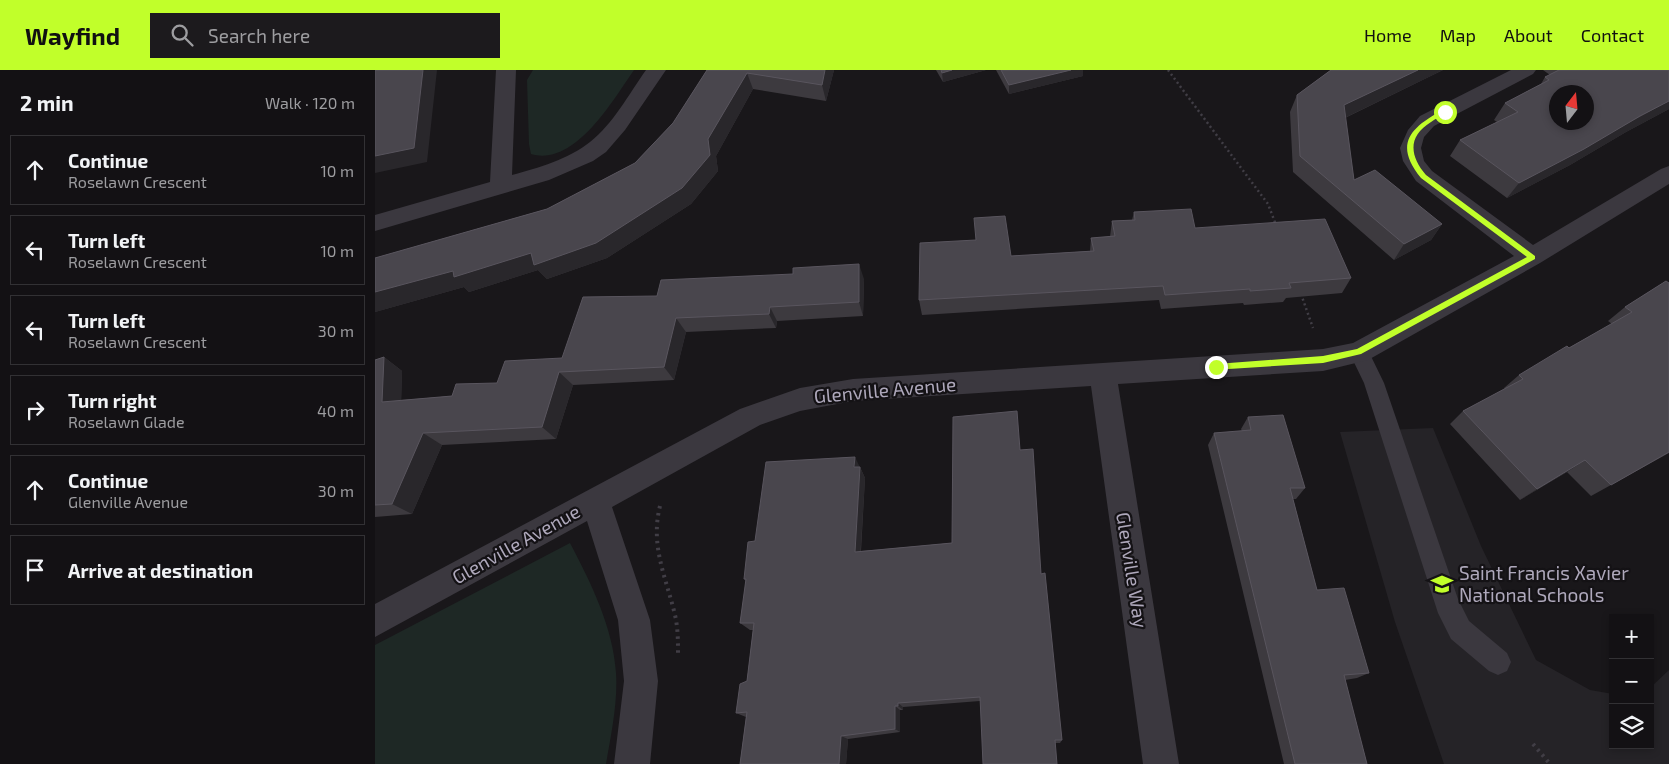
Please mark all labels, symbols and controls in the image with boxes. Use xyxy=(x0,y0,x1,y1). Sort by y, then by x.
search box xyxy=(150,13,500,58)
text: Wayfind xyxy=(25,21,120,50)
icon: search xyxy=(168,21,196,49)
text: Search here xyxy=(208,24,310,47)
text: Home xyxy=(1364,24,1412,46)
text: Map xyxy=(1440,24,1476,46)
text: About xyxy=(1504,24,1553,46)
text: Contact xyxy=(1581,24,1644,46)
north arrow xyxy=(1549,85,1594,130)
text: 2 min xyxy=(20,90,74,115)
text: Walk · 120 m xyxy=(265,93,355,112)
route start xyxy=(1434,101,1457,124)
text: Continue xyxy=(68,149,148,172)
icon: ahead xyxy=(21,156,49,184)
text: 10 m xyxy=(320,161,354,180)
text: Roselawn Crescent xyxy=(68,172,207,191)
text: Turn left xyxy=(68,229,145,252)
icon: left xyxy=(21,236,49,264)
text: 10 m xyxy=(320,241,354,260)
text: Roselawn Crescent xyxy=(68,252,207,271)
text: Turn left xyxy=(68,309,145,332)
icon: left xyxy=(21,316,49,344)
text: 30 m xyxy=(318,321,354,340)
text: Roselawn Crescent xyxy=(68,332,207,351)
route end xyxy=(1205,356,1228,379)
street label: Glenville Avenue xyxy=(813,372,957,407)
text: Turn right xyxy=(68,389,156,412)
icon: right xyxy=(21,396,49,424)
text: 40 m xyxy=(317,401,354,420)
text: Roselawn Glade xyxy=(68,412,185,431)
text: Continue xyxy=(68,469,148,492)
icon: ahead xyxy=(21,476,49,504)
text: 30 m xyxy=(318,481,354,500)
text: Glenville Avenue xyxy=(68,492,188,511)
street label: Glenville Avenue xyxy=(448,499,584,588)
street label: Glenville Way xyxy=(1112,510,1153,630)
icon: arrive xyxy=(21,556,49,584)
text: Arrive at destination xyxy=(68,559,253,582)
place label: Saint Francis Xavier National Schools xyxy=(1459,561,1629,606)
school or university icon: Saint Francis Xavier National Schools xyxy=(1429,571,1455,597)
map controls xyxy=(1609,614,1654,749)
button: + xyxy=(1609,614,1654,659)
button: − xyxy=(1609,659,1654,704)
button: layers xyxy=(1609,704,1654,749)

